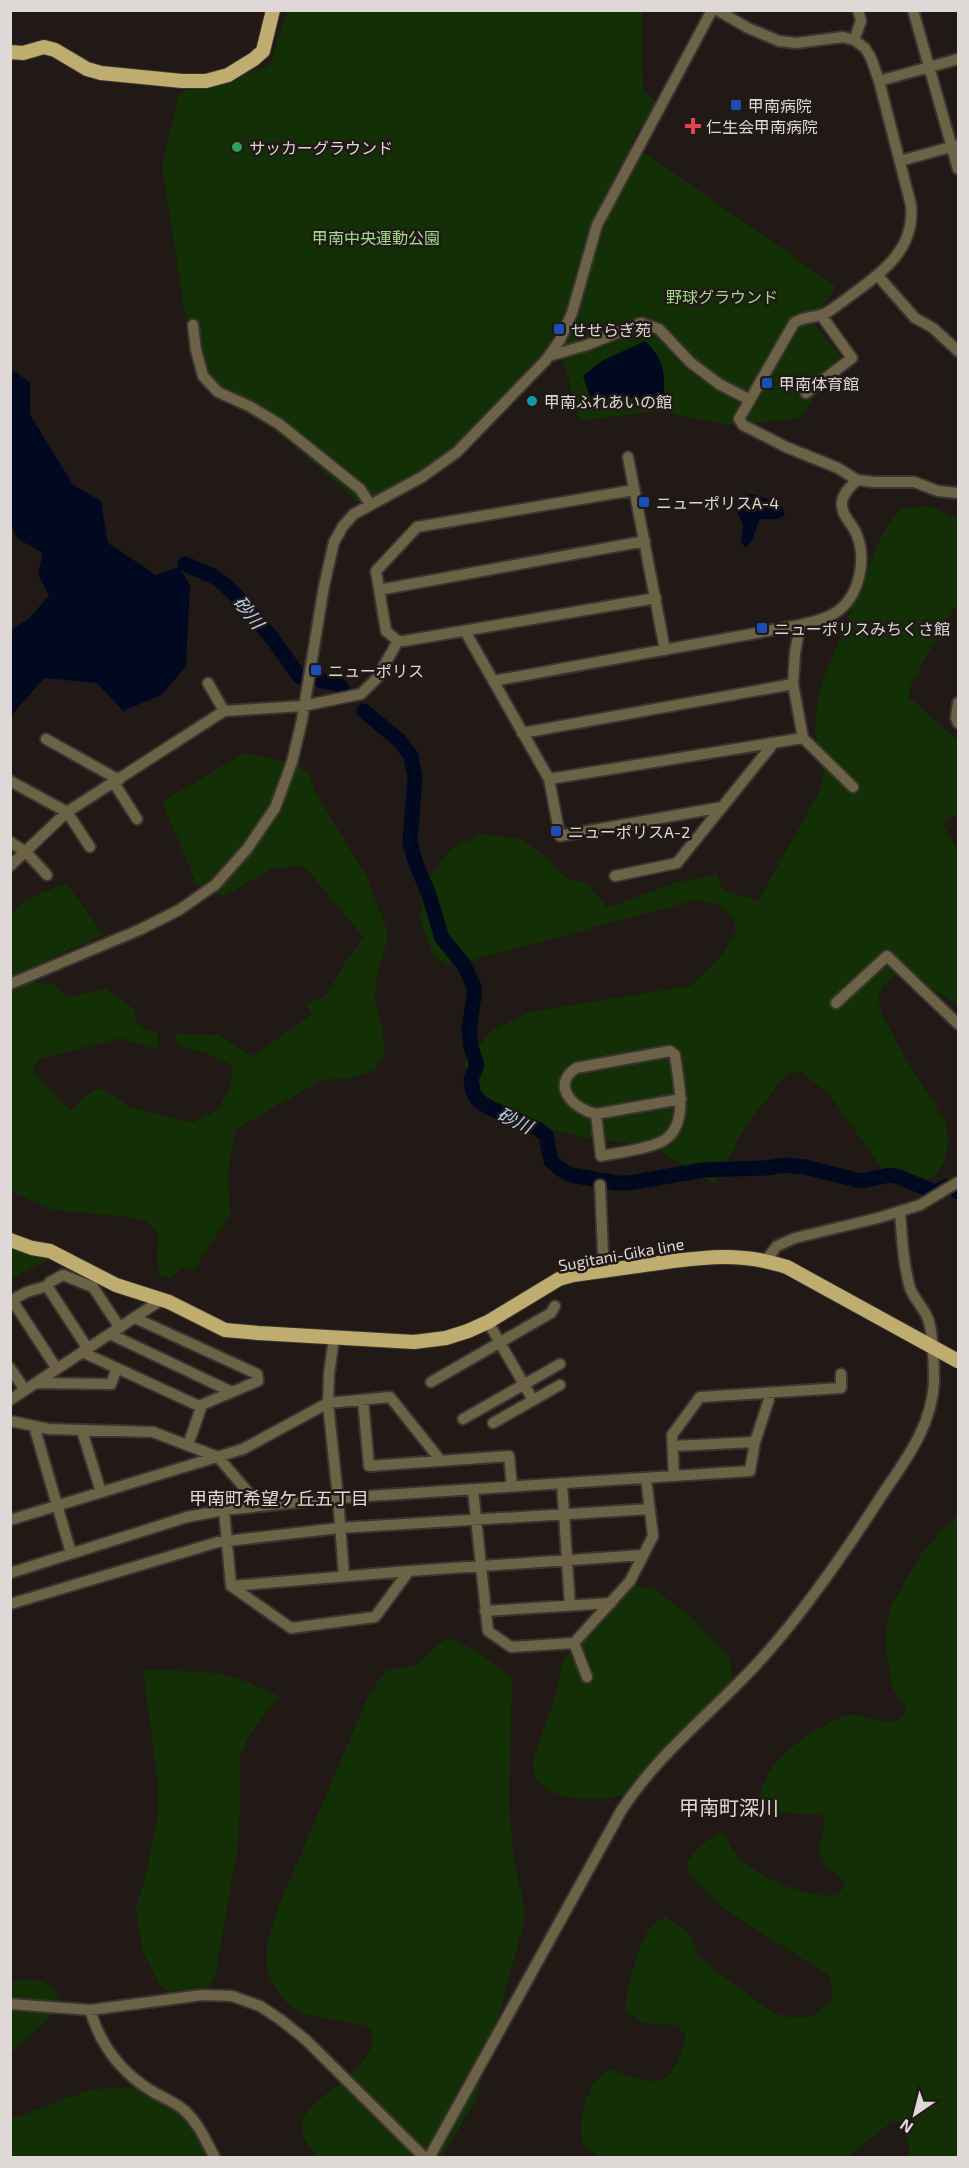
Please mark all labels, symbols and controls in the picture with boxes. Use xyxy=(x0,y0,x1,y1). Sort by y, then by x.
place label: 甲南病院 xyxy=(748,96,812,115)
marker: 甲南病院 xyxy=(729,98,743,112)
marker: 仁生会甲南病院 xyxy=(684,117,702,135)
place label: 仁生会甲南病院 xyxy=(706,117,818,136)
place label: サッカーグラウンド xyxy=(249,138,393,157)
marker: サッカーグラウンド xyxy=(230,140,244,154)
park label: 甲南中央運動公園 xyxy=(312,228,440,247)
park label: 野球グラウンド xyxy=(666,287,778,306)
place label: せせらぎ苑 xyxy=(571,320,651,339)
marker: せせらぎ苑 xyxy=(552,322,566,336)
place label: 甲南体育館 xyxy=(779,374,859,393)
marker: 甲南体育館 xyxy=(760,376,774,390)
place label: 甲南ふれあいの館 xyxy=(544,392,672,411)
marker: 甲南ふれあいの館 xyxy=(525,394,539,408)
place label: ニューポリスA-4 xyxy=(656,493,779,512)
marker: ニューポリスA-4 xyxy=(637,495,651,509)
water label: 砂川 xyxy=(229,591,270,635)
place label: ニューポリスみちくさ館 xyxy=(774,619,950,638)
marker: ニューポリスみちくさ館 xyxy=(755,621,769,635)
place label: ニューポリス xyxy=(328,661,424,680)
marker: ニューポリス xyxy=(309,663,323,677)
place label: ニューポリスA-2 xyxy=(568,822,690,841)
marker: ニューポリスA-2 xyxy=(549,824,563,838)
water label: 砂川 xyxy=(494,1102,538,1139)
street label: Sugitani-Gika line xyxy=(557,1234,685,1274)
district label: 甲南町希望ケ丘五丁目 xyxy=(189,1487,369,1509)
district label: 甲南町深川 xyxy=(679,1795,779,1819)
north arrow xyxy=(885,2084,945,2144)
text: N xyxy=(896,2116,916,2138)

